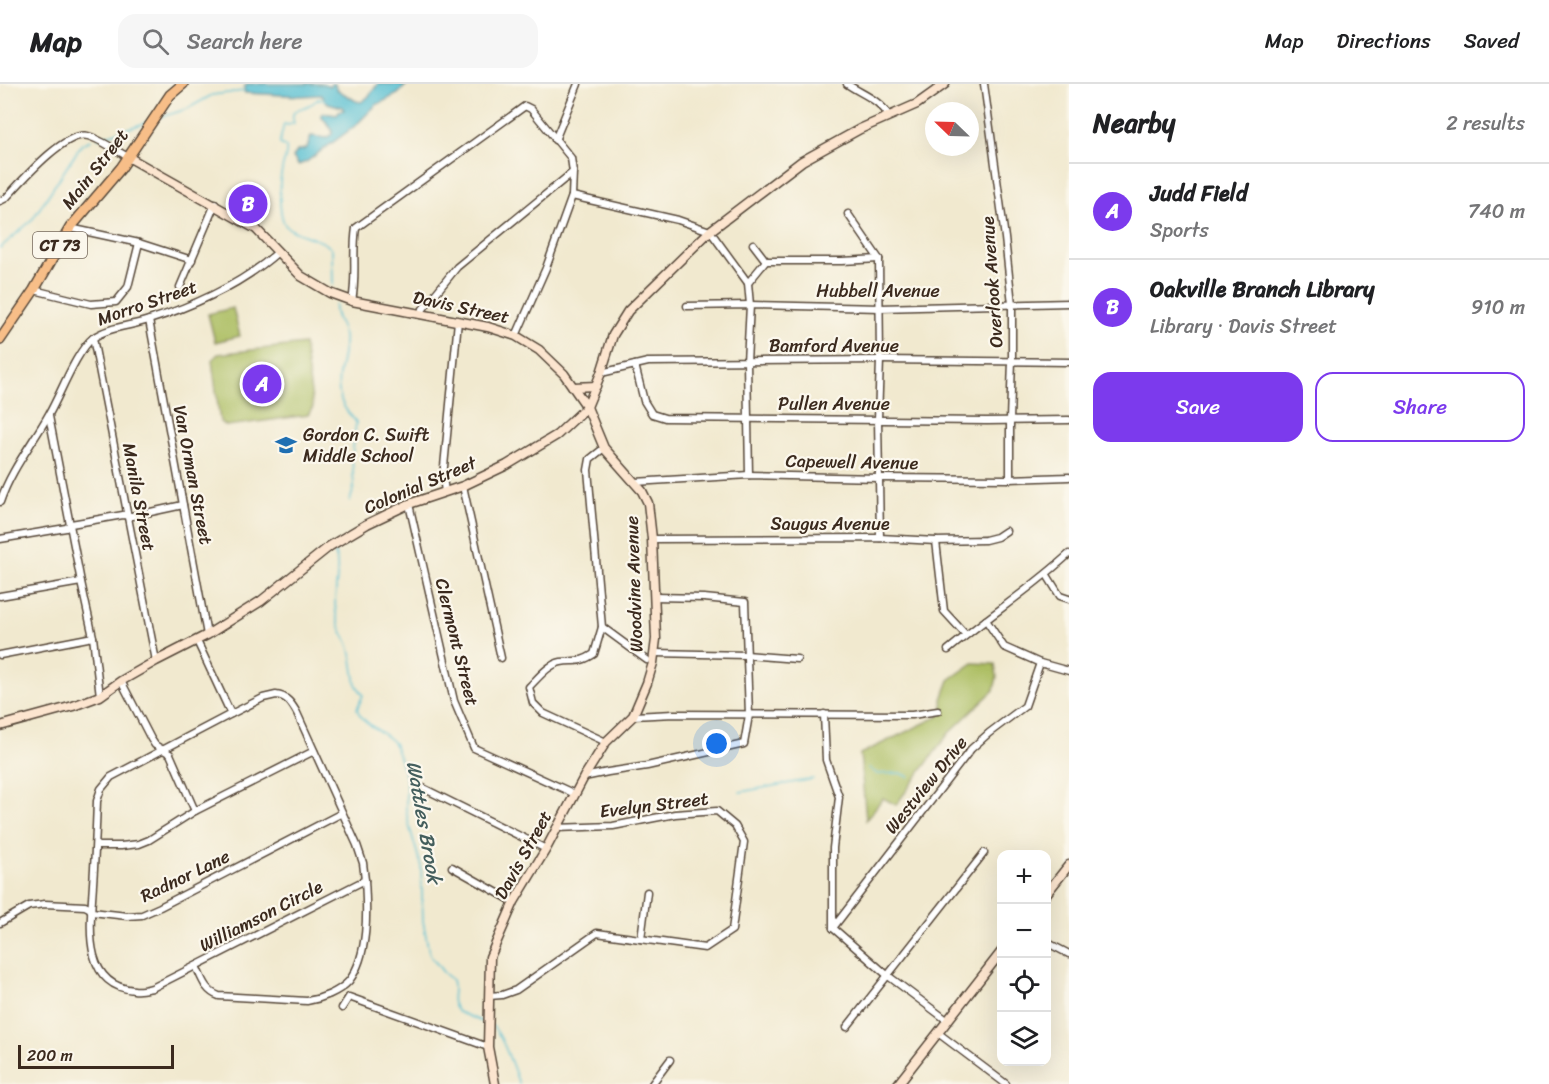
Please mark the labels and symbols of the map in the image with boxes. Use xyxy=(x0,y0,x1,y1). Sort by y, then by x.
north arrow xyxy=(925,102,979,156)
street label: Main Street xyxy=(53,121,137,216)
pin: B xyxy=(228,182,268,226)
street label: Overlook Avenue xyxy=(971,215,1013,349)
road number: CT 73 xyxy=(33,232,87,258)
street label: Morro Street xyxy=(93,271,202,335)
street label: Hubbell Avenue xyxy=(816,275,940,307)
street label: Davis Street xyxy=(410,281,512,333)
street label: Bamford Avenue xyxy=(769,330,899,362)
pin: A xyxy=(242,362,282,406)
street label: Pullen Avenue xyxy=(778,388,890,420)
street label: Van Orman Street xyxy=(164,403,222,548)
place label: Gordon C. Swift Middle School xyxy=(303,419,430,472)
school or university icon: Gordon C. Swift Middle School xyxy=(274,433,298,457)
street label: Manila Street xyxy=(113,440,165,554)
street label: Capewell Avenue xyxy=(785,445,919,479)
street label: Colonial Street xyxy=(359,447,482,523)
street label: Saugus Avenue xyxy=(770,508,890,540)
street label: Woodvine Avenue xyxy=(616,515,652,653)
street label: Clermont Street xyxy=(426,575,488,709)
your location xyxy=(702,729,731,758)
street label: Westview Drive xyxy=(876,729,976,841)
water label: Wattles Brook xyxy=(396,758,452,888)
street label: Evelyn Street xyxy=(598,782,710,828)
street label: Davis Street xyxy=(485,804,561,906)
street label: Radnor Lane xyxy=(135,840,235,912)
street label: Williamson Circle xyxy=(194,871,329,961)
scale bar xyxy=(18,1042,174,1070)

